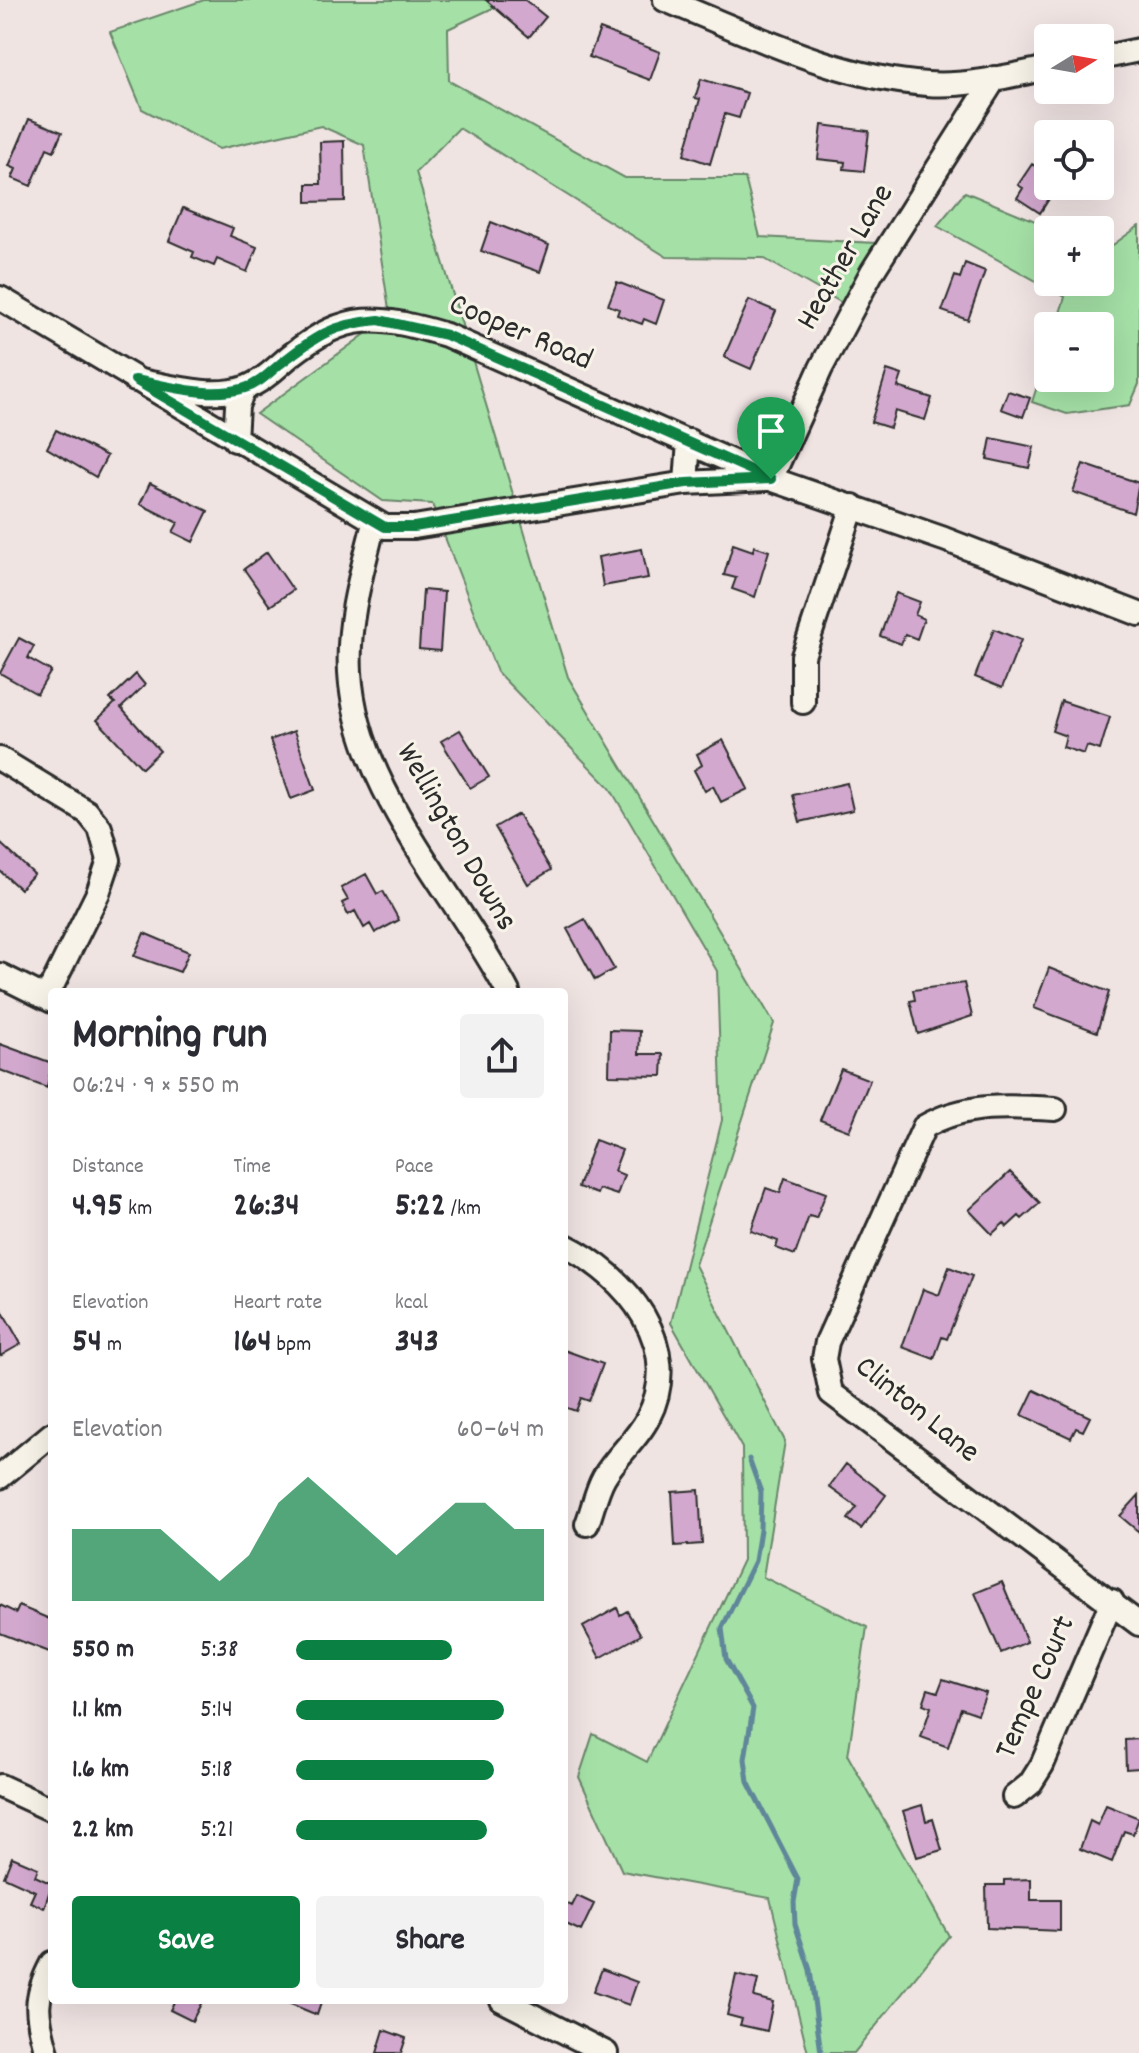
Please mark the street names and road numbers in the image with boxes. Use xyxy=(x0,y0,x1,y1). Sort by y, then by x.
street label: Heather Lane xyxy=(787,176,907,340)
street label: Cooper Road xyxy=(441,283,599,385)
street label: Wellington Downs xyxy=(383,736,527,940)
street label: Clinton Lane xyxy=(844,1346,988,1476)
street label: Tempe Court xyxy=(985,1609,1089,1767)

